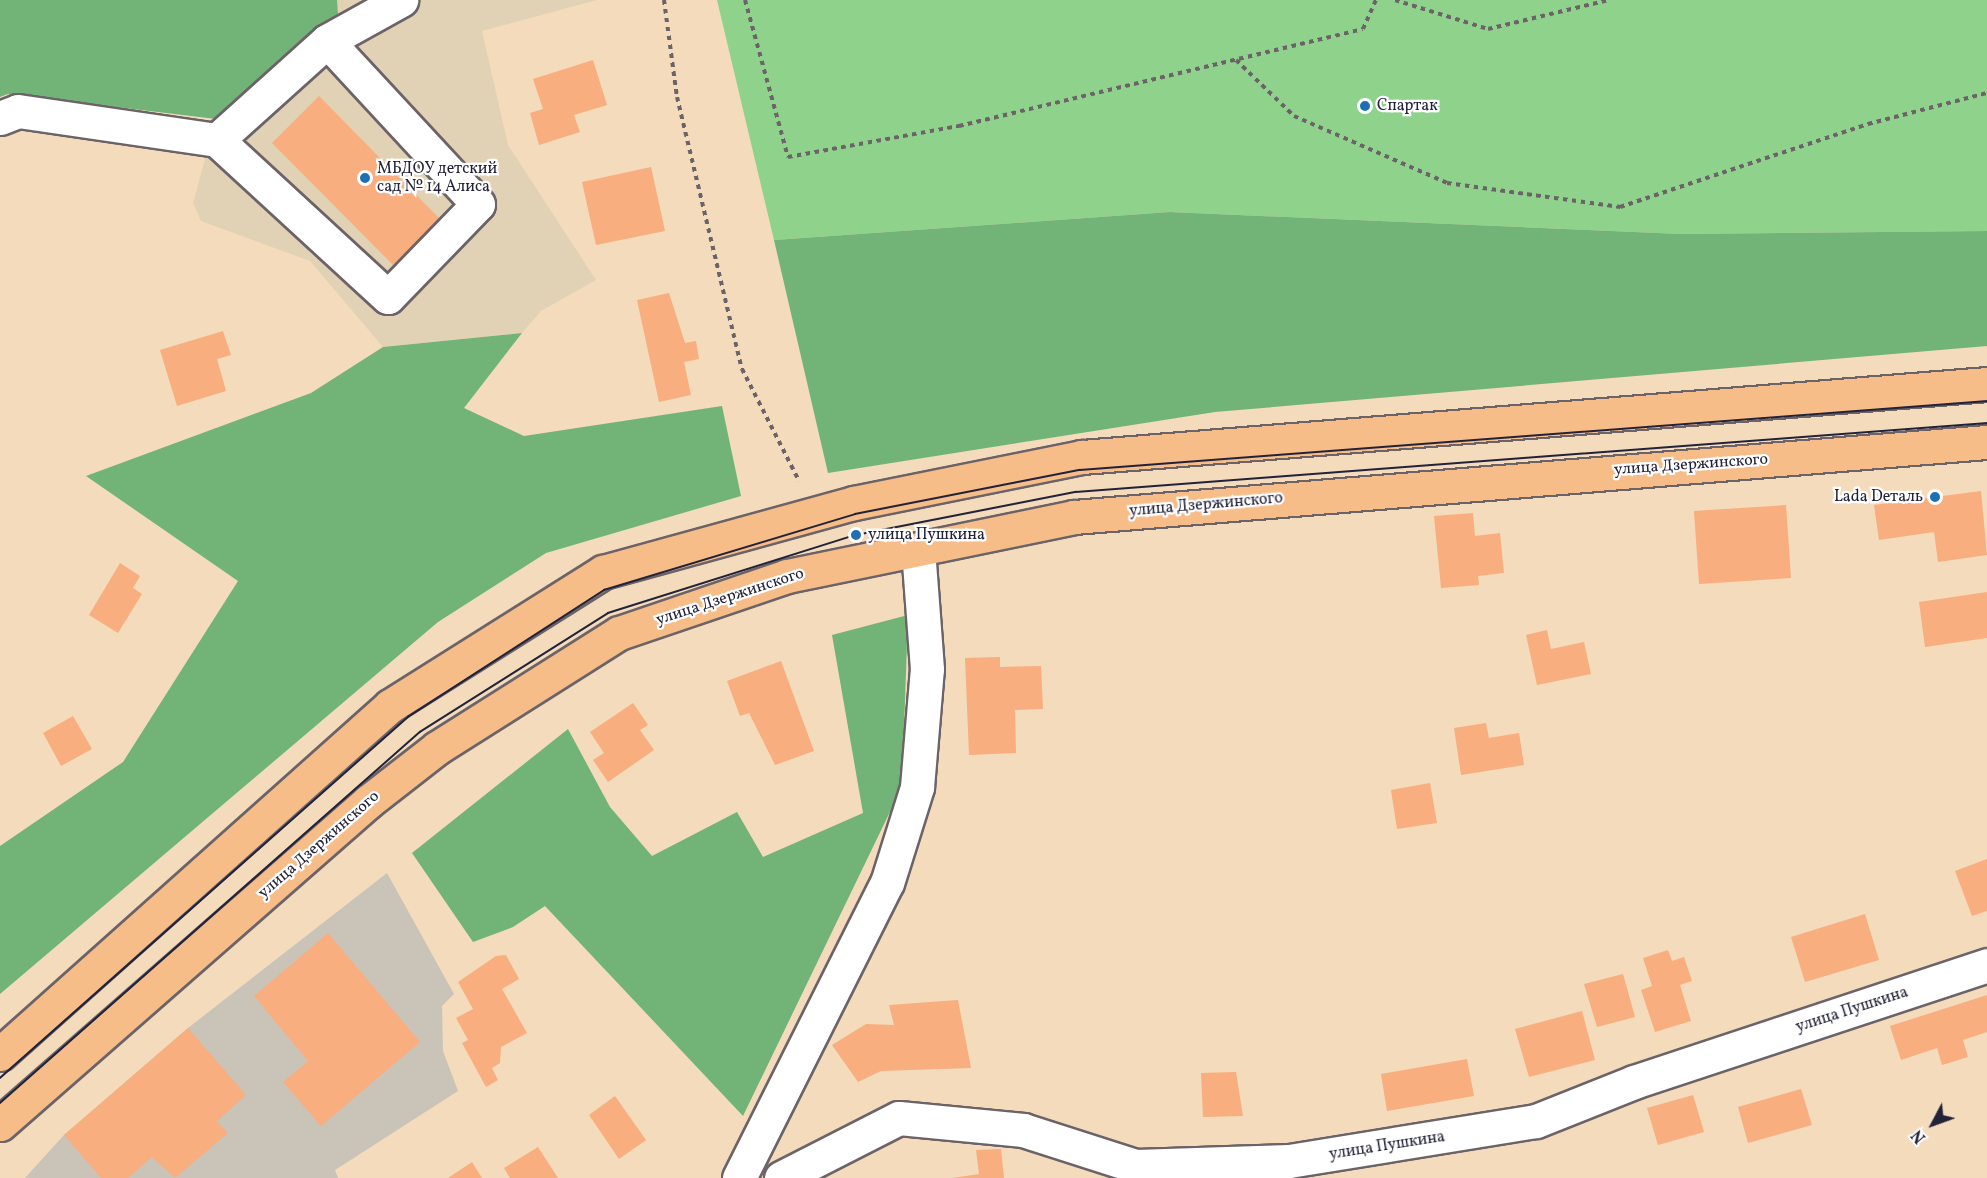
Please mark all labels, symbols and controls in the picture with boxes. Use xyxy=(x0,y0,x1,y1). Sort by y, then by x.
place label: Спартак xyxy=(1377,96,1438,116)
marker: Спартак xyxy=(1358,99,1372,113)
place label: МБДОУ детский сад № 14 Алиса xyxy=(377,159,498,197)
marker: МБДОУ детский сад № 14 Алиса xyxy=(358,171,372,185)
street label: улица Дзержинского xyxy=(1613,450,1769,480)
place label: Lada Dеталь xyxy=(1834,487,1923,507)
street label: улица Дзержинского xyxy=(1128,489,1284,521)
marker: Lada Dеталь xyxy=(1928,490,1942,504)
place label: улица Пушкина xyxy=(868,525,985,545)
marker: улица Пушкина xyxy=(849,528,863,542)
street label: улица Дзержинского xyxy=(654,564,806,630)
street label: улица Дзержинского xyxy=(255,787,383,903)
street label: улица Пушкина xyxy=(1793,983,1911,1037)
north arrow xyxy=(1903,1094,1963,1154)
text: N xyxy=(1907,1124,1932,1147)
street label: улица Пушкина xyxy=(1328,1127,1446,1165)

